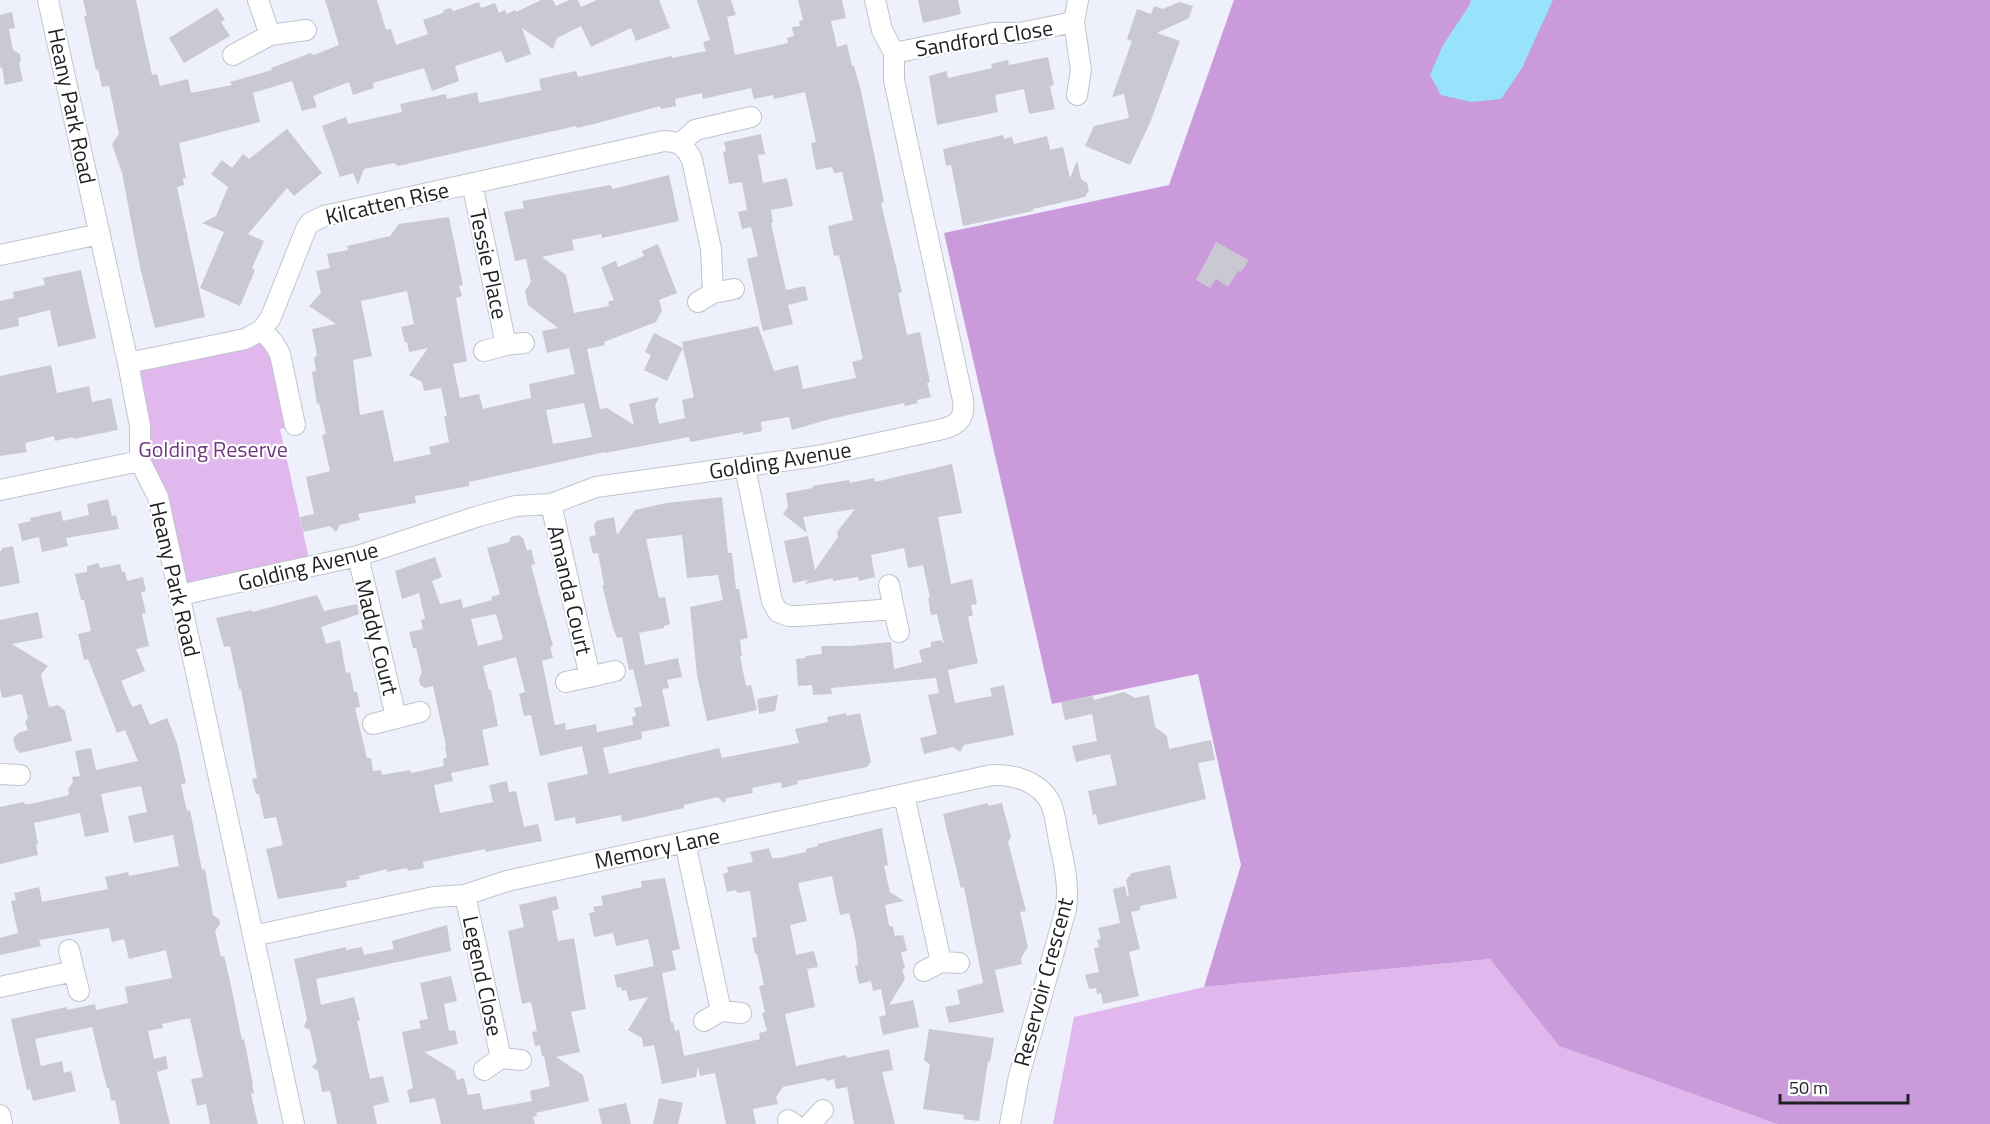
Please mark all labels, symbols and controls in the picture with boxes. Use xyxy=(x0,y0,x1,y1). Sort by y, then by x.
street label: Sandford Close xyxy=(913,10,1055,66)
street label: Heany Park Road xyxy=(39,25,105,187)
street label: Kilcatten Rise xyxy=(322,172,452,234)
street label: Tessie Place xyxy=(461,206,517,322)
park label: Golding Reserve xyxy=(138,432,288,466)
street label: Golding Avenue xyxy=(706,432,854,488)
street label: Heany Park Road xyxy=(141,498,209,660)
street label: Amanda Court xyxy=(539,522,601,659)
street label: Golding Avenue xyxy=(234,532,382,600)
street label: Maddy Court xyxy=(346,575,408,699)
street label: Memory Lane xyxy=(591,818,723,878)
street label: Reservoir Crescent xyxy=(1004,894,1082,1070)
street label: Legend Close xyxy=(454,913,512,1039)
scale bar xyxy=(1780,1067,1908,1105)
text: 50 m xyxy=(1789,1074,1828,1101)

